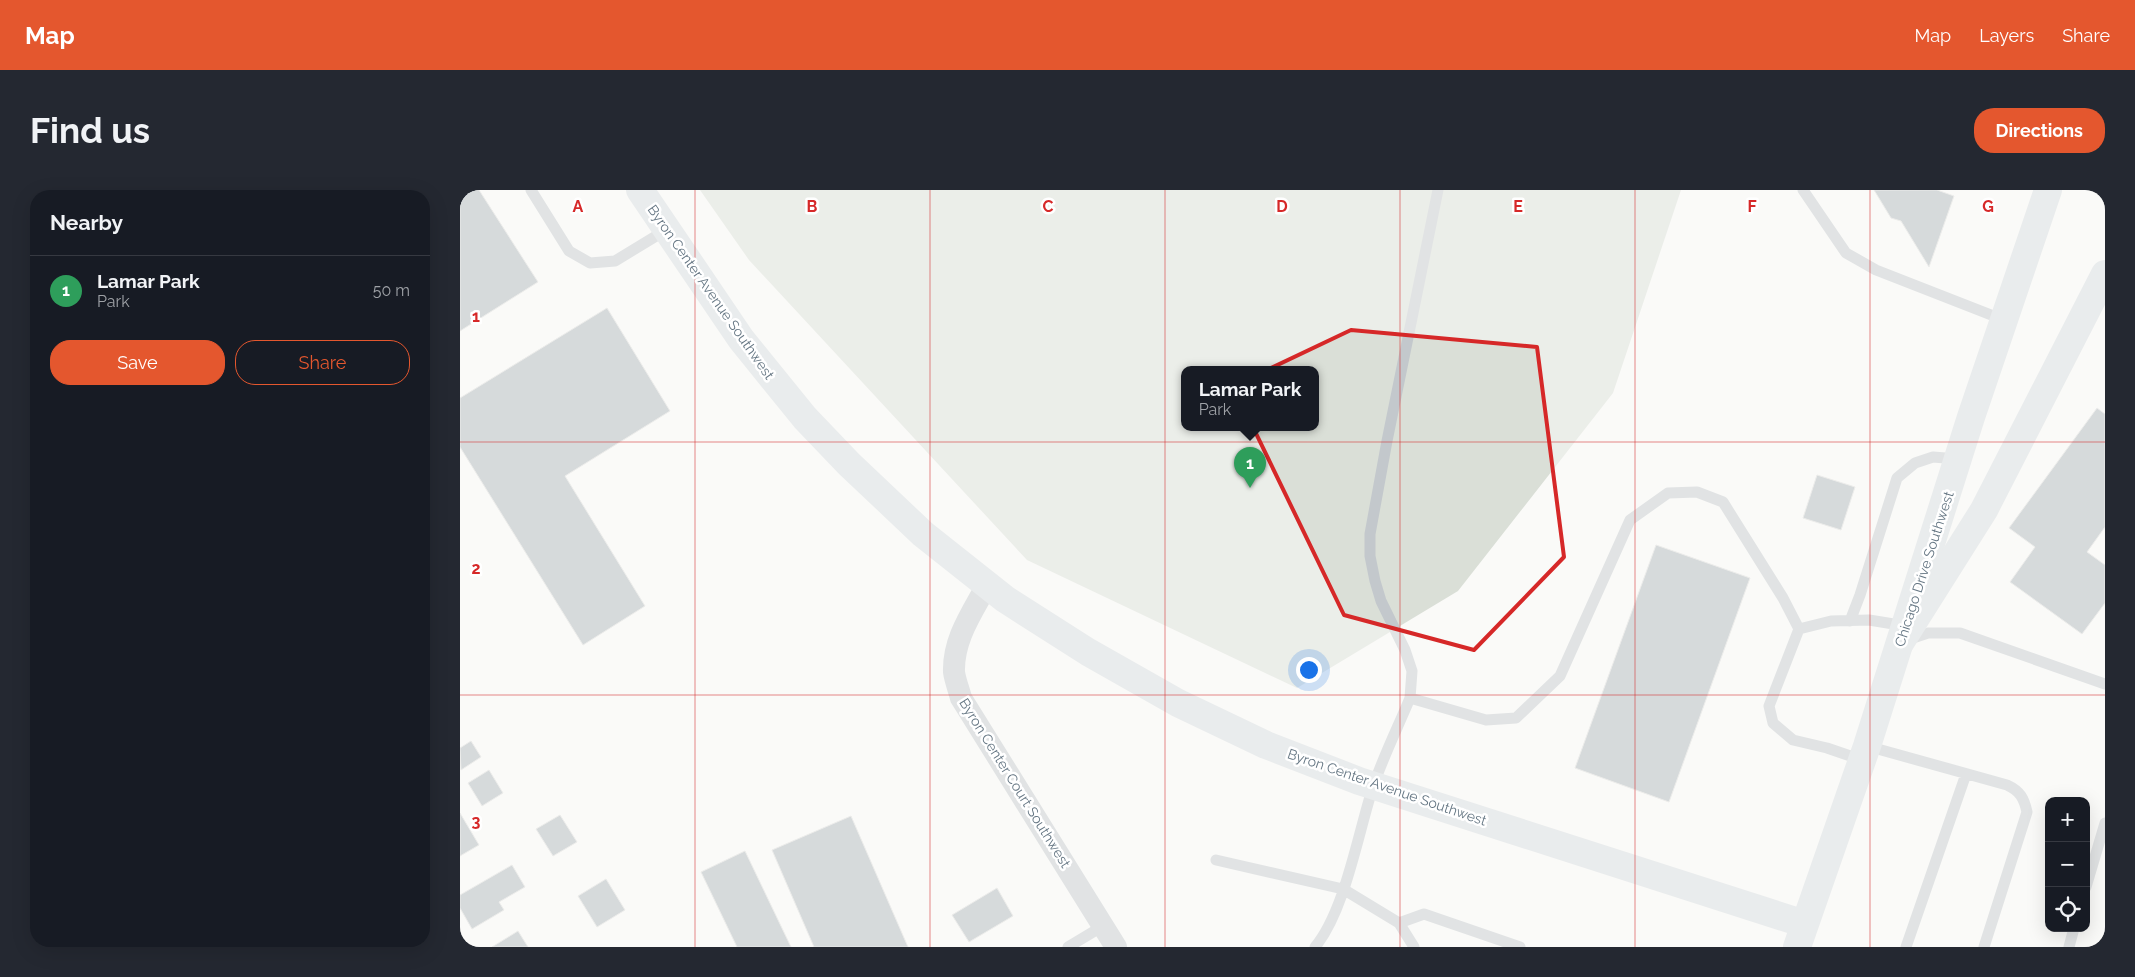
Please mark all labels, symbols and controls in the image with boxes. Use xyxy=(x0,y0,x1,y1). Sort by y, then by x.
text: Map xyxy=(25,21,75,50)
text: Map xyxy=(1915,25,1951,46)
text: Layers xyxy=(1979,25,2034,46)
text: Share xyxy=(2062,25,2110,46)
button: Directions xyxy=(1974,108,2105,153)
text: Find us xyxy=(30,110,150,151)
text: A xyxy=(573,197,584,216)
text: B xyxy=(807,197,818,216)
text: C xyxy=(1043,197,1054,216)
text: D xyxy=(1276,197,1288,216)
text: E xyxy=(1513,197,1523,216)
text: F xyxy=(1747,197,1757,216)
text: G xyxy=(1982,197,1994,216)
street label: Byron Center Avenue Southwest xyxy=(644,202,778,383)
text: Nearby xyxy=(50,210,123,235)
text: Lamar Park xyxy=(97,270,200,292)
text: 1 xyxy=(62,281,70,300)
text: 50 m xyxy=(373,281,410,300)
text: Park xyxy=(97,292,130,311)
text: 1 xyxy=(472,307,480,326)
button: Save xyxy=(50,340,225,385)
button: Share xyxy=(235,340,410,385)
popup xyxy=(1181,366,1319,431)
text: Lamar Park xyxy=(1199,378,1301,400)
text: Park xyxy=(1199,400,1231,419)
pin: 1 xyxy=(1234,447,1266,488)
street label: Chicago Drive Southwest xyxy=(1891,489,1957,649)
text: 2 xyxy=(471,559,481,578)
your location xyxy=(1296,657,1322,683)
street label: Byron Center Court Southwest xyxy=(956,695,1074,871)
street label: Byron Center Avenue Southwest xyxy=(1285,745,1489,829)
map controls xyxy=(2045,797,2090,932)
button: + xyxy=(2045,797,2090,842)
text: 3 xyxy=(472,812,481,831)
button: − xyxy=(2045,842,2090,887)
button: locate xyxy=(2045,887,2090,932)

